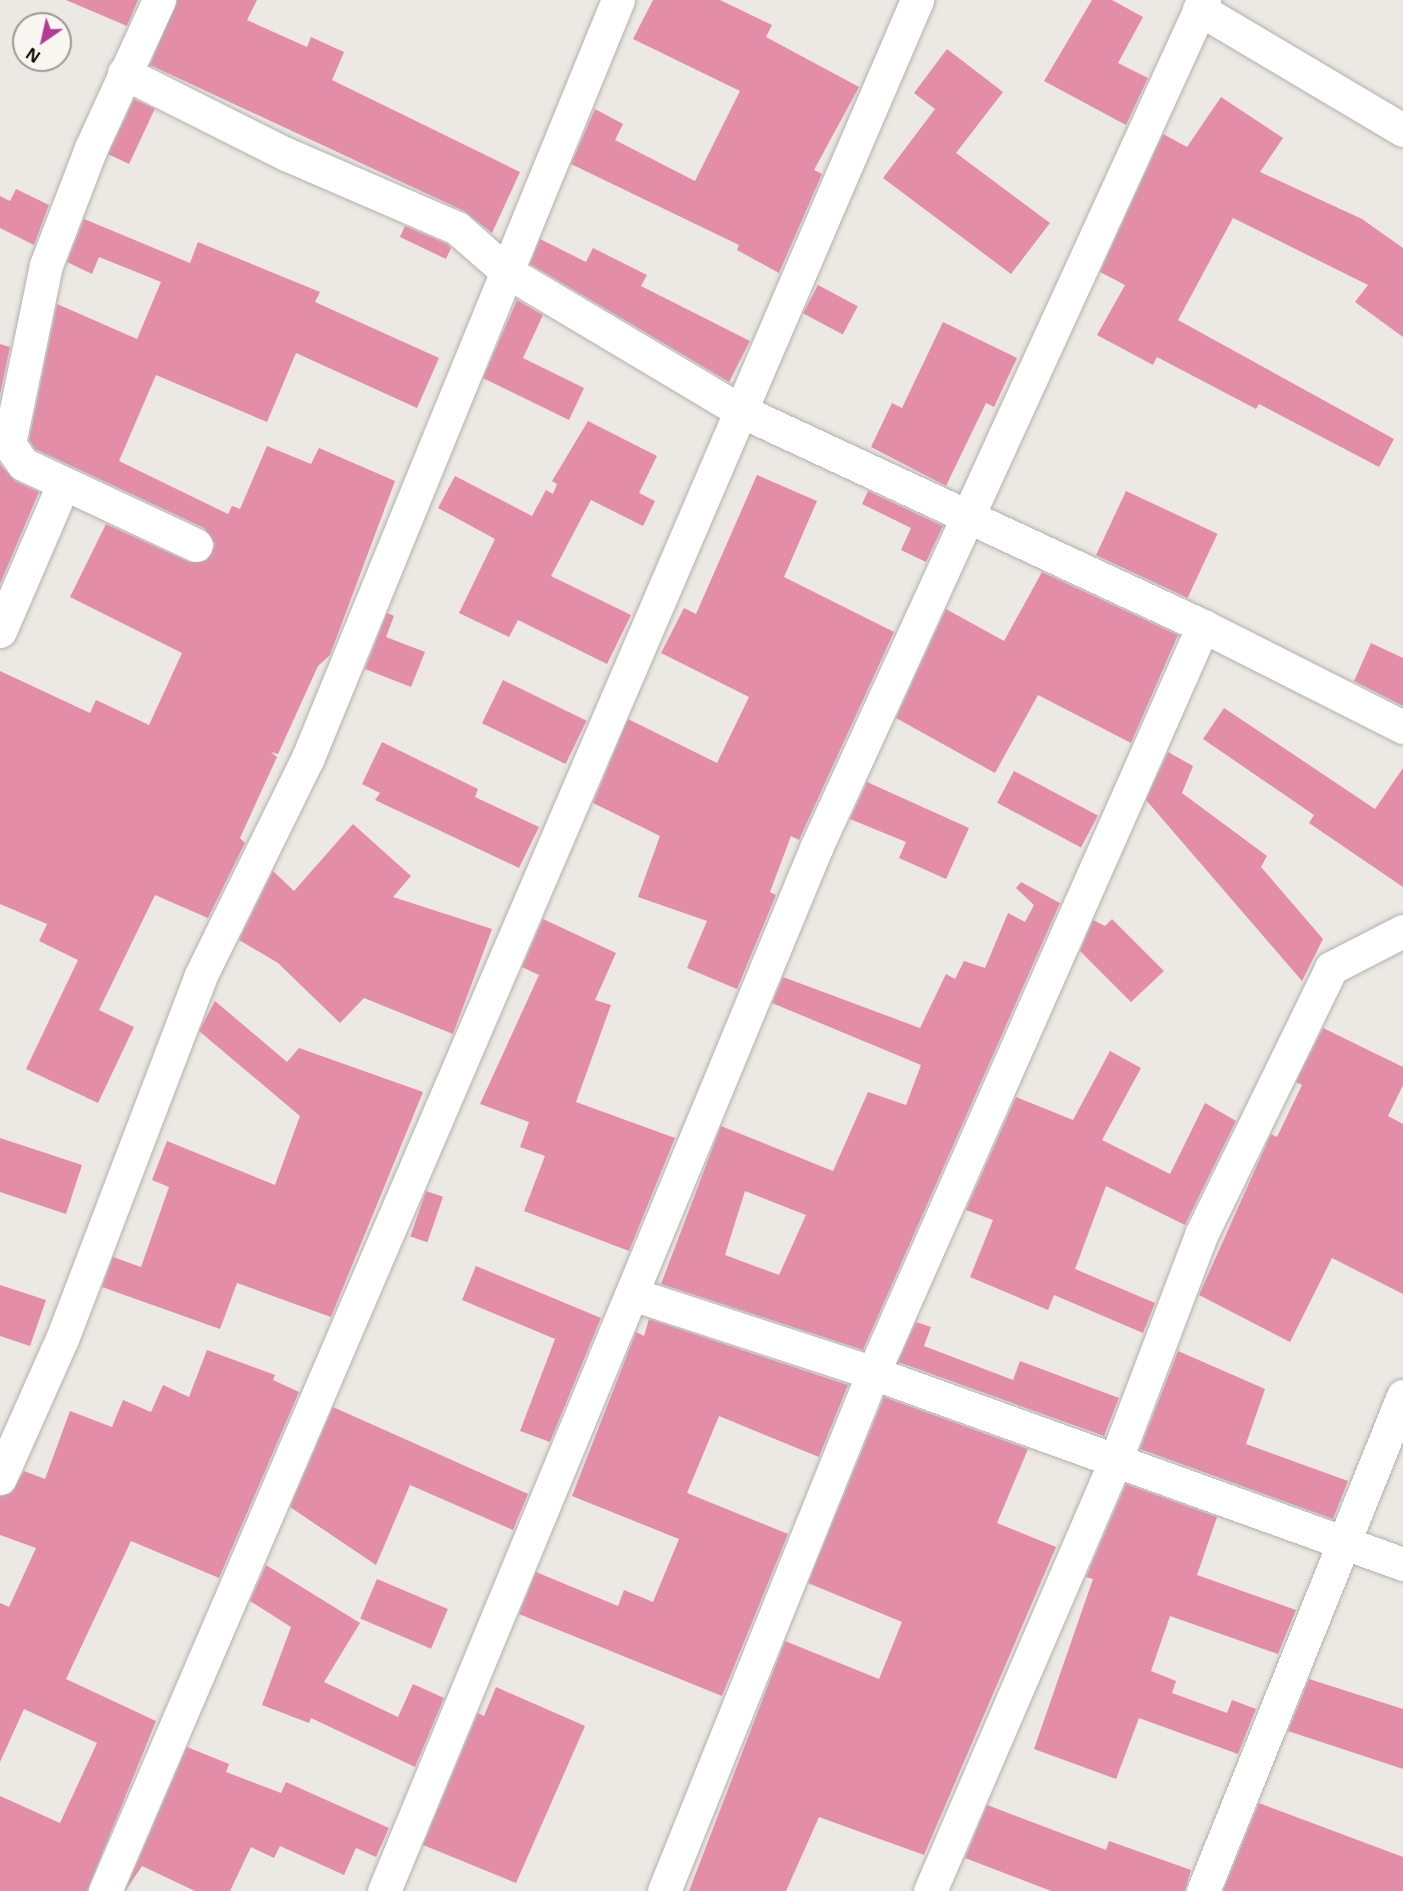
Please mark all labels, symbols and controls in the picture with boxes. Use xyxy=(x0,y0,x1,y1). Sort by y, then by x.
north arrow xyxy=(12,12,72,72)
text: N xyxy=(22,43,45,68)

